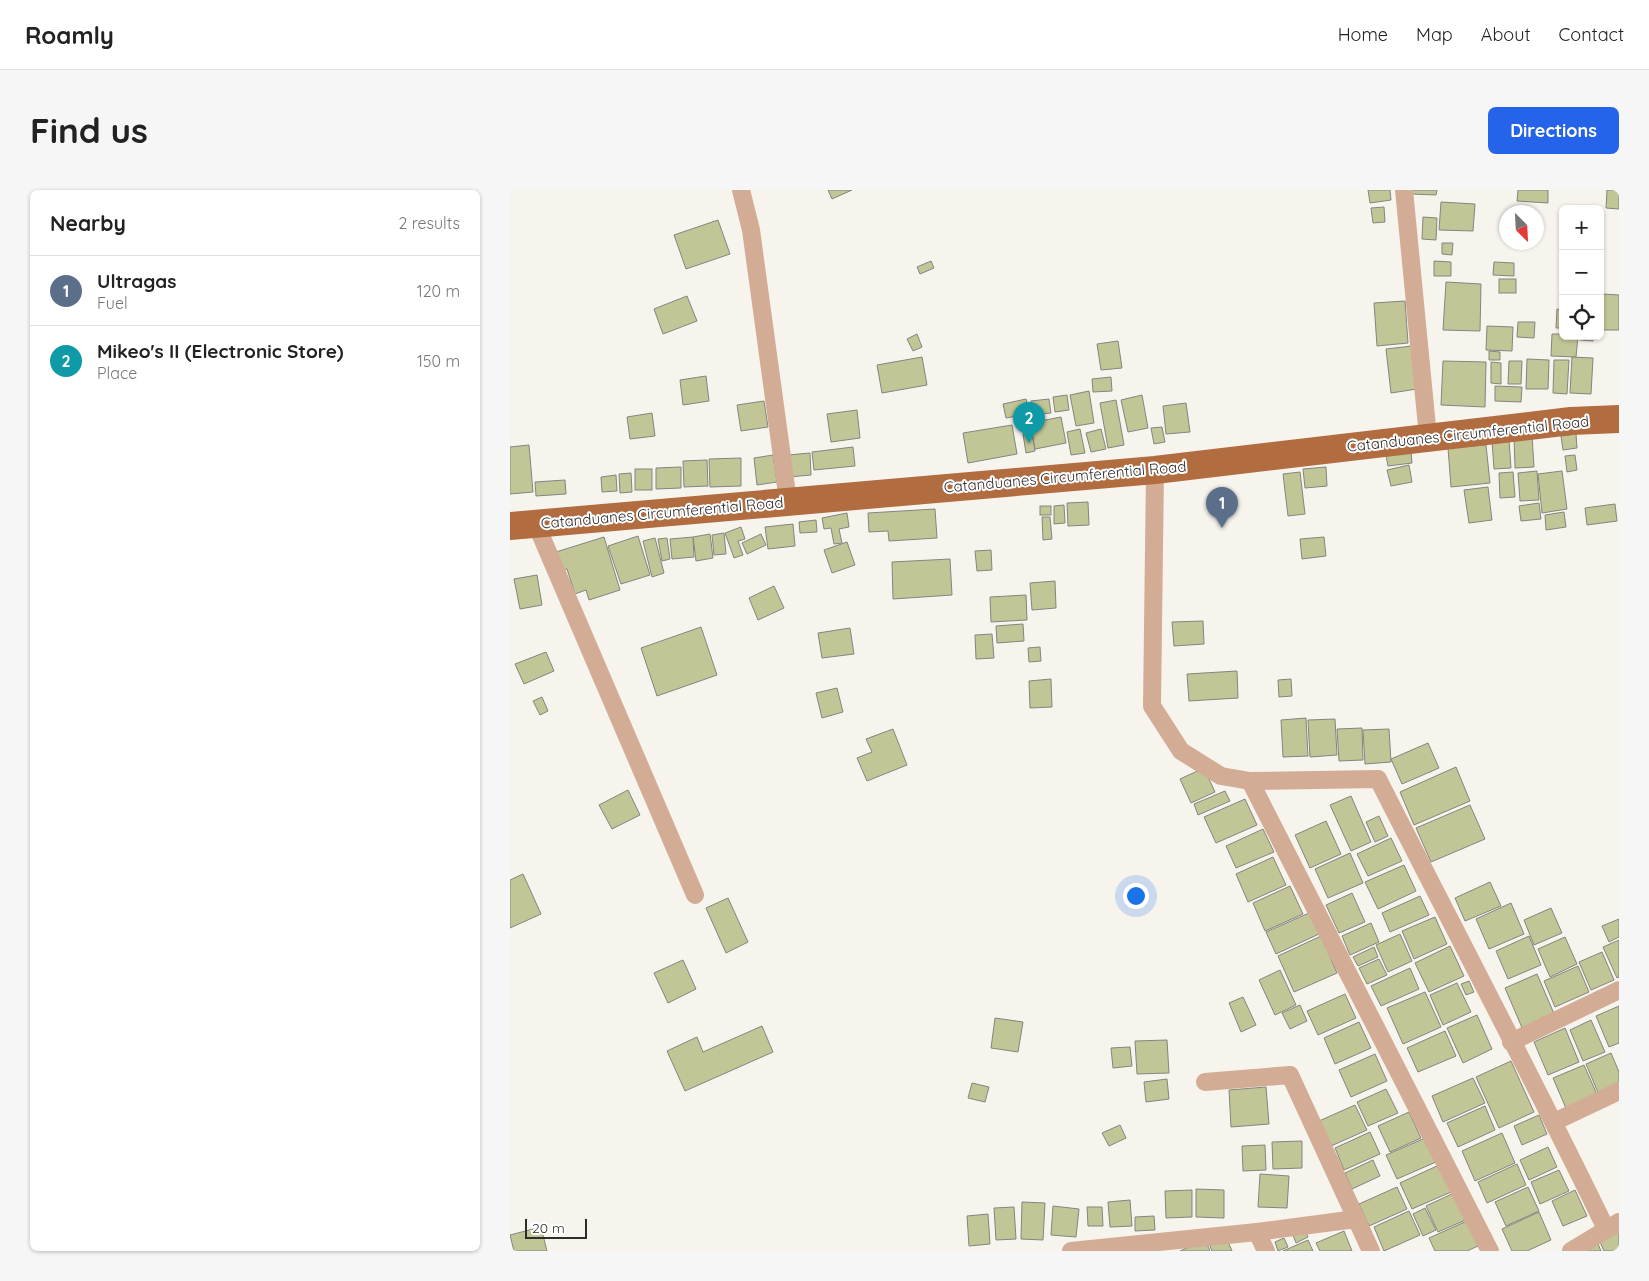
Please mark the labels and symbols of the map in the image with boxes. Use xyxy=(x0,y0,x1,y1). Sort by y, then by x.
north arrow xyxy=(1499,205,1544,250)
pin: 2 xyxy=(1013,402,1045,443)
street label: Catanduanes Circumferential Road xyxy=(1346,411,1590,456)
street label: Catanduanes Circumferential Road xyxy=(943,456,1187,497)
pin: 1 xyxy=(1206,487,1238,528)
street label: Catanduanes Circumferential Road xyxy=(540,492,784,533)
your location xyxy=(1123,883,1149,909)
scale bar xyxy=(525,1216,588,1239)

